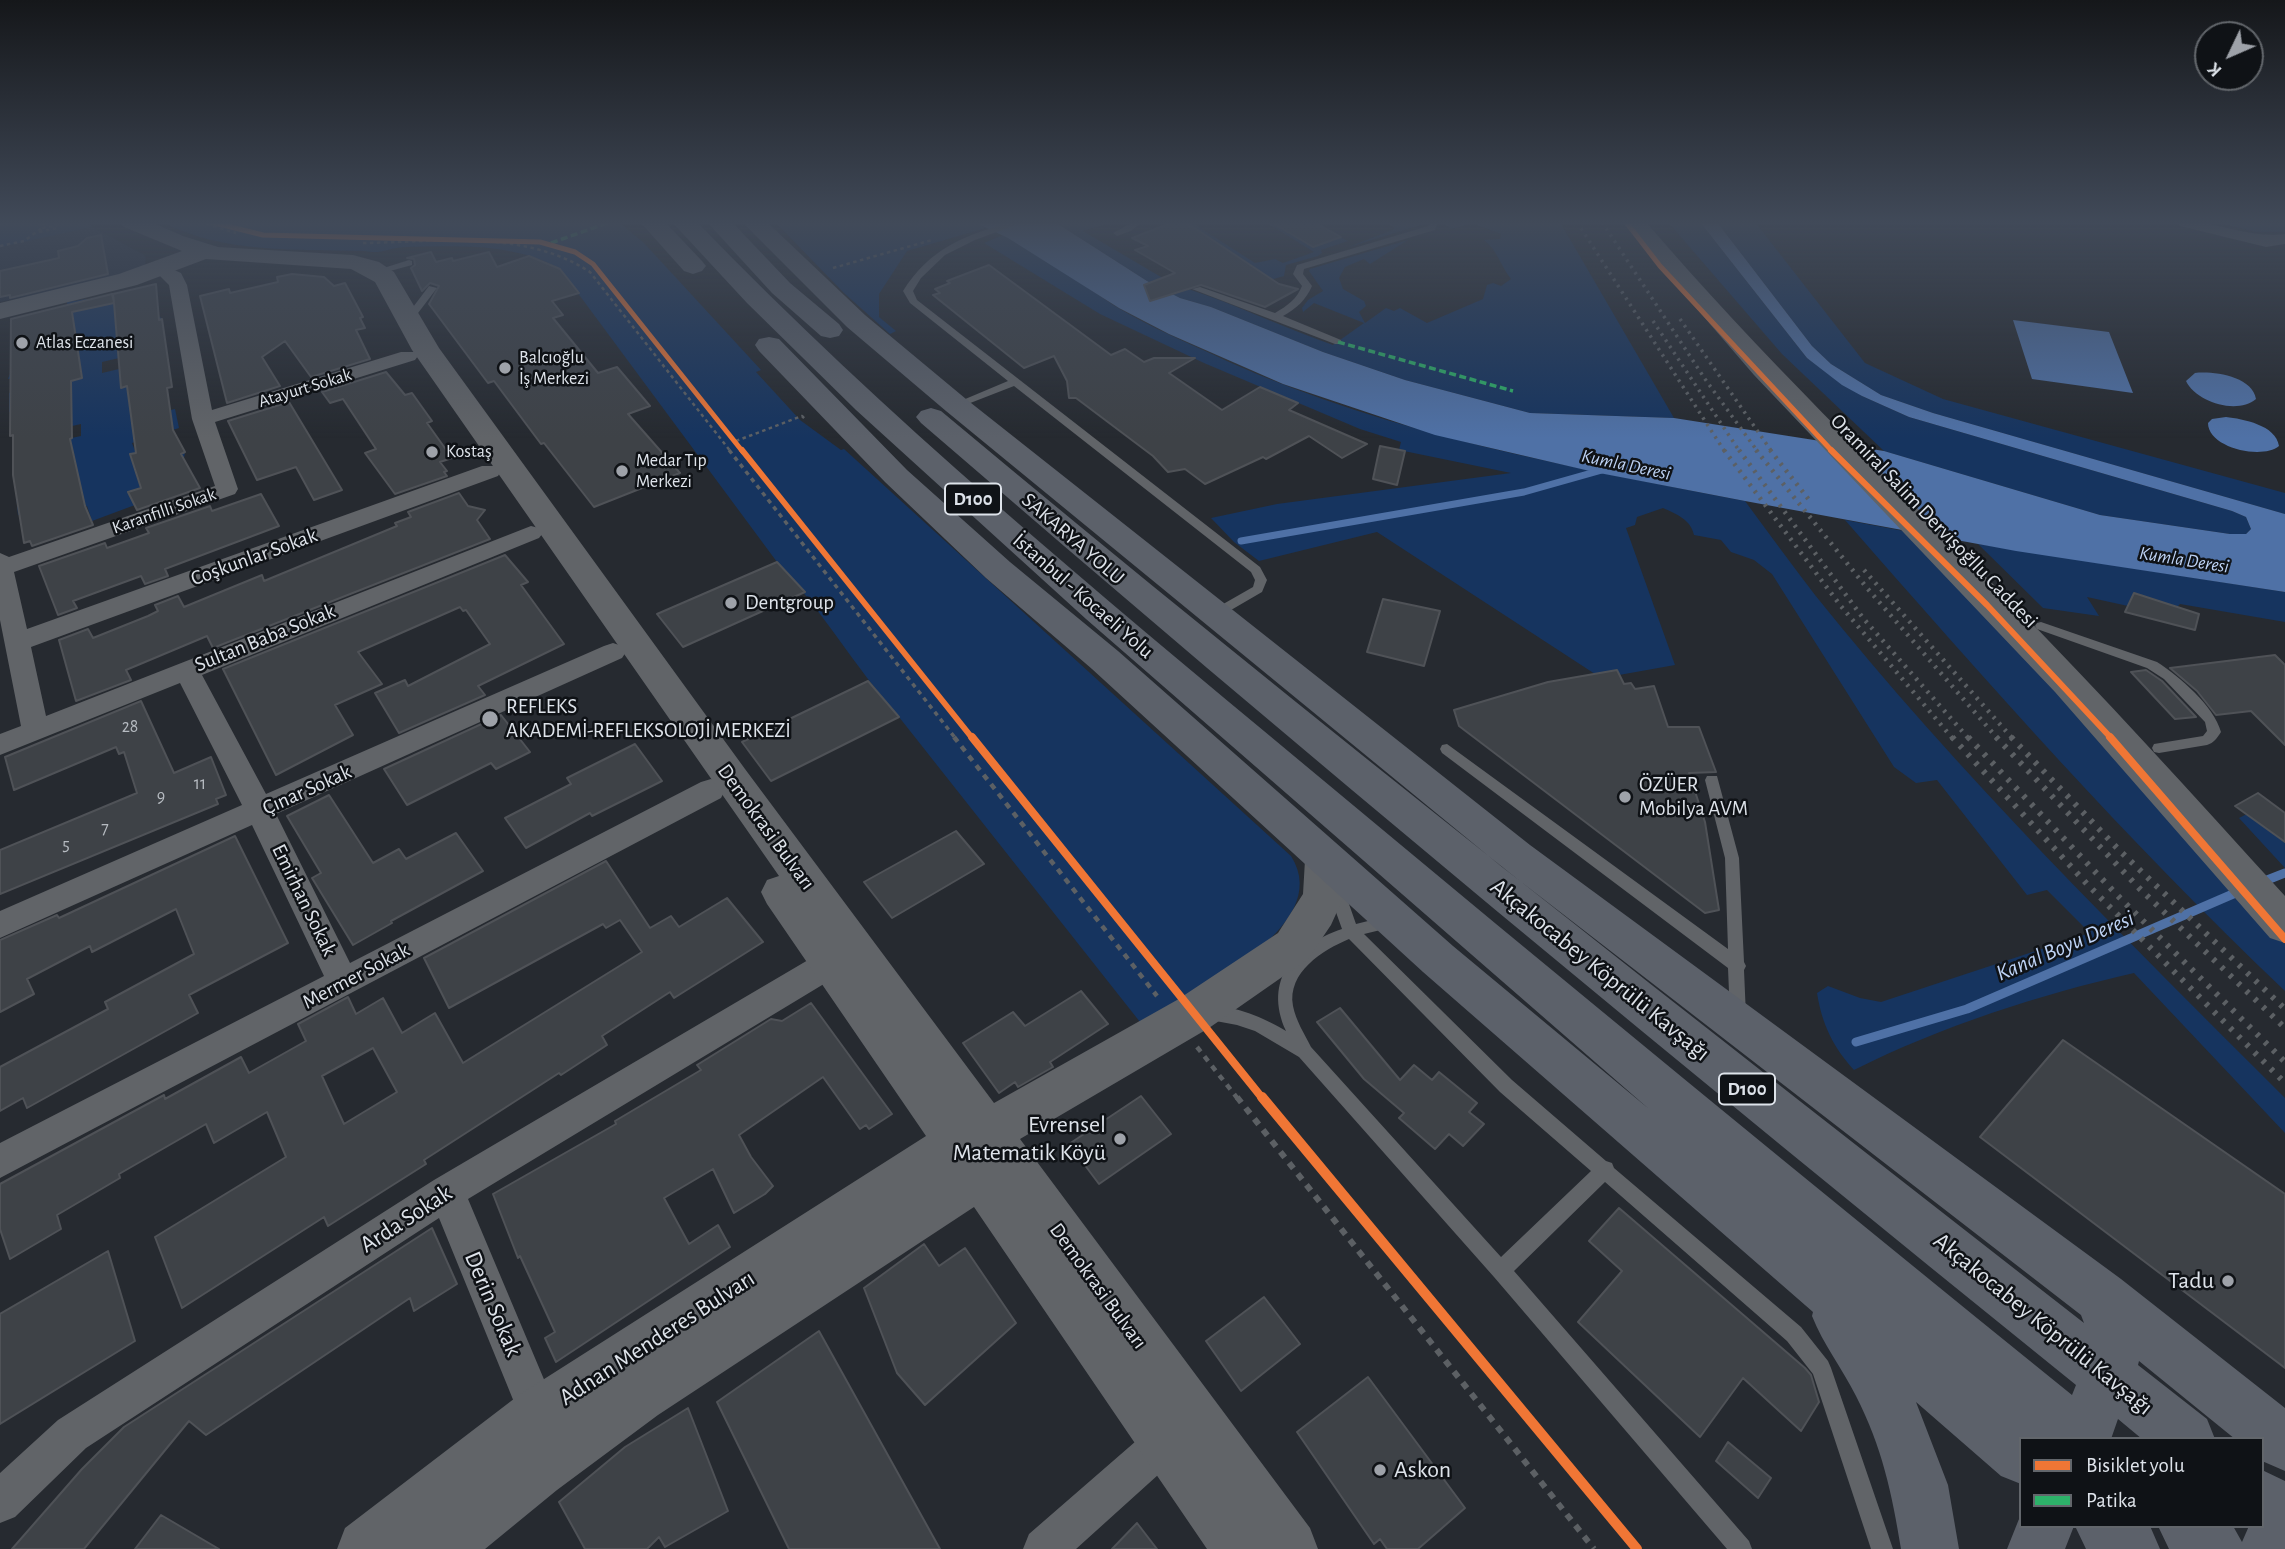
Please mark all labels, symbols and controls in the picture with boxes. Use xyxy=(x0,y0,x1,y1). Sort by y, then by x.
north arrow xyxy=(2194,21,2264,91)
text: K xyxy=(2204,59,2226,80)
place label: Atlas Eczanesi xyxy=(36,332,133,354)
marker: Atlas Eczanesi xyxy=(14,335,30,351)
place label: Balcıoğlu İş Merkezi xyxy=(519,347,589,390)
marker: Balcıoğlu İş Merkezi xyxy=(497,360,513,376)
street label: Atayurt Sokak xyxy=(256,364,354,412)
street label: Oramiral Salim Dervişoğllu Caddesi xyxy=(1825,409,2043,633)
place label: Kostaş xyxy=(446,441,492,463)
marker: Kostaş xyxy=(424,444,440,460)
water label: Kumla Deresi xyxy=(1579,444,1673,486)
place label: Medar Tıp Merkezi xyxy=(636,450,707,492)
marker: Medar Tıp Merkezi xyxy=(614,463,630,479)
street label: Karanfilli Sokak xyxy=(109,483,219,539)
road number: D100 xyxy=(945,484,1001,514)
street label: SAKARYA YOLU xyxy=(1016,488,1130,590)
street label: Coşkunlar Sokak xyxy=(187,522,321,592)
street label: İstanbul - Kocaeli Yolu xyxy=(1007,528,1159,664)
water label: Kumla Deresi xyxy=(2138,542,2230,578)
place label: Dentgroup xyxy=(745,590,834,616)
marker: Dentgroup xyxy=(723,595,739,611)
street label: Sultan Baba Sokak xyxy=(191,598,339,678)
place label: REFLEKS AKADEMİ-REFLEKSOLOJİ MERKEZİ xyxy=(506,694,791,744)
marker: REFLEKS AKADEMİ-REFLEKSOLOJİ MERKEZİ xyxy=(480,709,500,729)
house number: 28 xyxy=(122,716,138,738)
street label: Çınar Sokak xyxy=(259,759,355,821)
street label: Demokrasi Bulvarı xyxy=(712,759,820,895)
place label: ÖZÜER Mobilya AVM xyxy=(1639,772,1748,822)
house number: 11 xyxy=(194,773,206,795)
house number: 9 xyxy=(157,786,165,808)
marker: ÖZÜER Mobilya AVM xyxy=(1617,789,1633,805)
house number: 7 xyxy=(101,818,109,840)
house number: 5 xyxy=(62,834,70,856)
street label: Emirhan Sokak xyxy=(266,840,342,960)
street label: Akçakocabey Köprülü Kavşağı xyxy=(1484,872,1716,1068)
water label: Kanal Boyu Deresi xyxy=(1992,905,2138,987)
street label: Mermer Sokak xyxy=(298,937,414,1015)
road number: D100 xyxy=(1719,1074,1775,1105)
place label: Evrensel Matematik Köyü xyxy=(953,1111,1106,1167)
marker: Evrensel Matematik Köyü xyxy=(1112,1131,1128,1147)
street label: Arda Sokak xyxy=(355,1179,457,1259)
street label: Demokrasi Bulvarı xyxy=(1044,1218,1152,1354)
street label: Akçakocabey Köprülü Kavşağı xyxy=(1927,1226,2159,1422)
street label: Derin Sokak xyxy=(458,1247,528,1361)
street label: Adnan Menderes Bulvarı xyxy=(554,1264,760,1412)
place label: Tadu xyxy=(2168,1267,2214,1295)
marker: Tadu xyxy=(2220,1273,2236,1289)
legend xyxy=(2019,1437,2264,1528)
text: Bisiklet yolu xyxy=(2086,1455,2185,1476)
place label: Askon xyxy=(1394,1456,1451,1484)
marker: Askon xyxy=(1372,1462,1388,1478)
text: Patika xyxy=(2086,1490,2137,1511)

